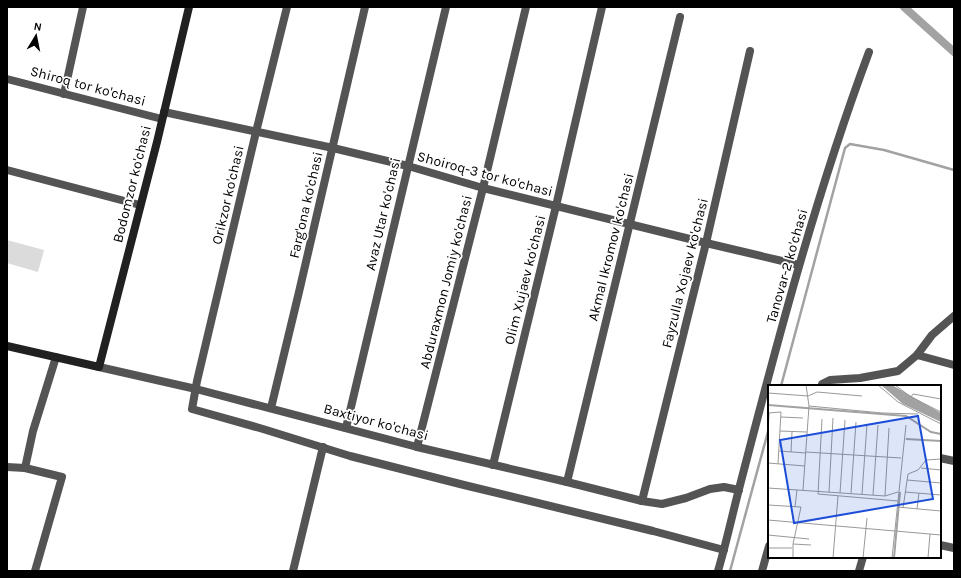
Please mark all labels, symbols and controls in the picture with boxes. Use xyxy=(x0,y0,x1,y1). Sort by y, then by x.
north arrow xyxy=(16,16,56,56)
text: N xyxy=(33,20,43,34)
street label: Shiroq tor ko'chasi xyxy=(28,62,148,110)
street label: Bodomzor ko'chasi xyxy=(109,124,155,244)
street label: Orikzor ko'chasi xyxy=(208,144,248,246)
street label: Shoiroq-3 tor ko'chasi xyxy=(415,148,555,200)
street label: Farg'ona ko'chasi xyxy=(285,150,327,260)
street label: Avaz Utar ko'chasi xyxy=(362,156,404,272)
street label: Akmal Ikromov ko'chasi xyxy=(584,171,638,323)
street label: Abduraxmon Jomiy ko'chasi xyxy=(416,193,476,371)
street label: Fayzulla Xojaev ko'chasi xyxy=(658,196,712,350)
street label: Tanovar-2 ko'chasi xyxy=(763,207,811,325)
street label: Olim Xujaev ko'chasi xyxy=(501,213,549,347)
inset map xyxy=(768,385,941,558)
street label: Baxtiyor ko'chasi xyxy=(322,400,430,444)

